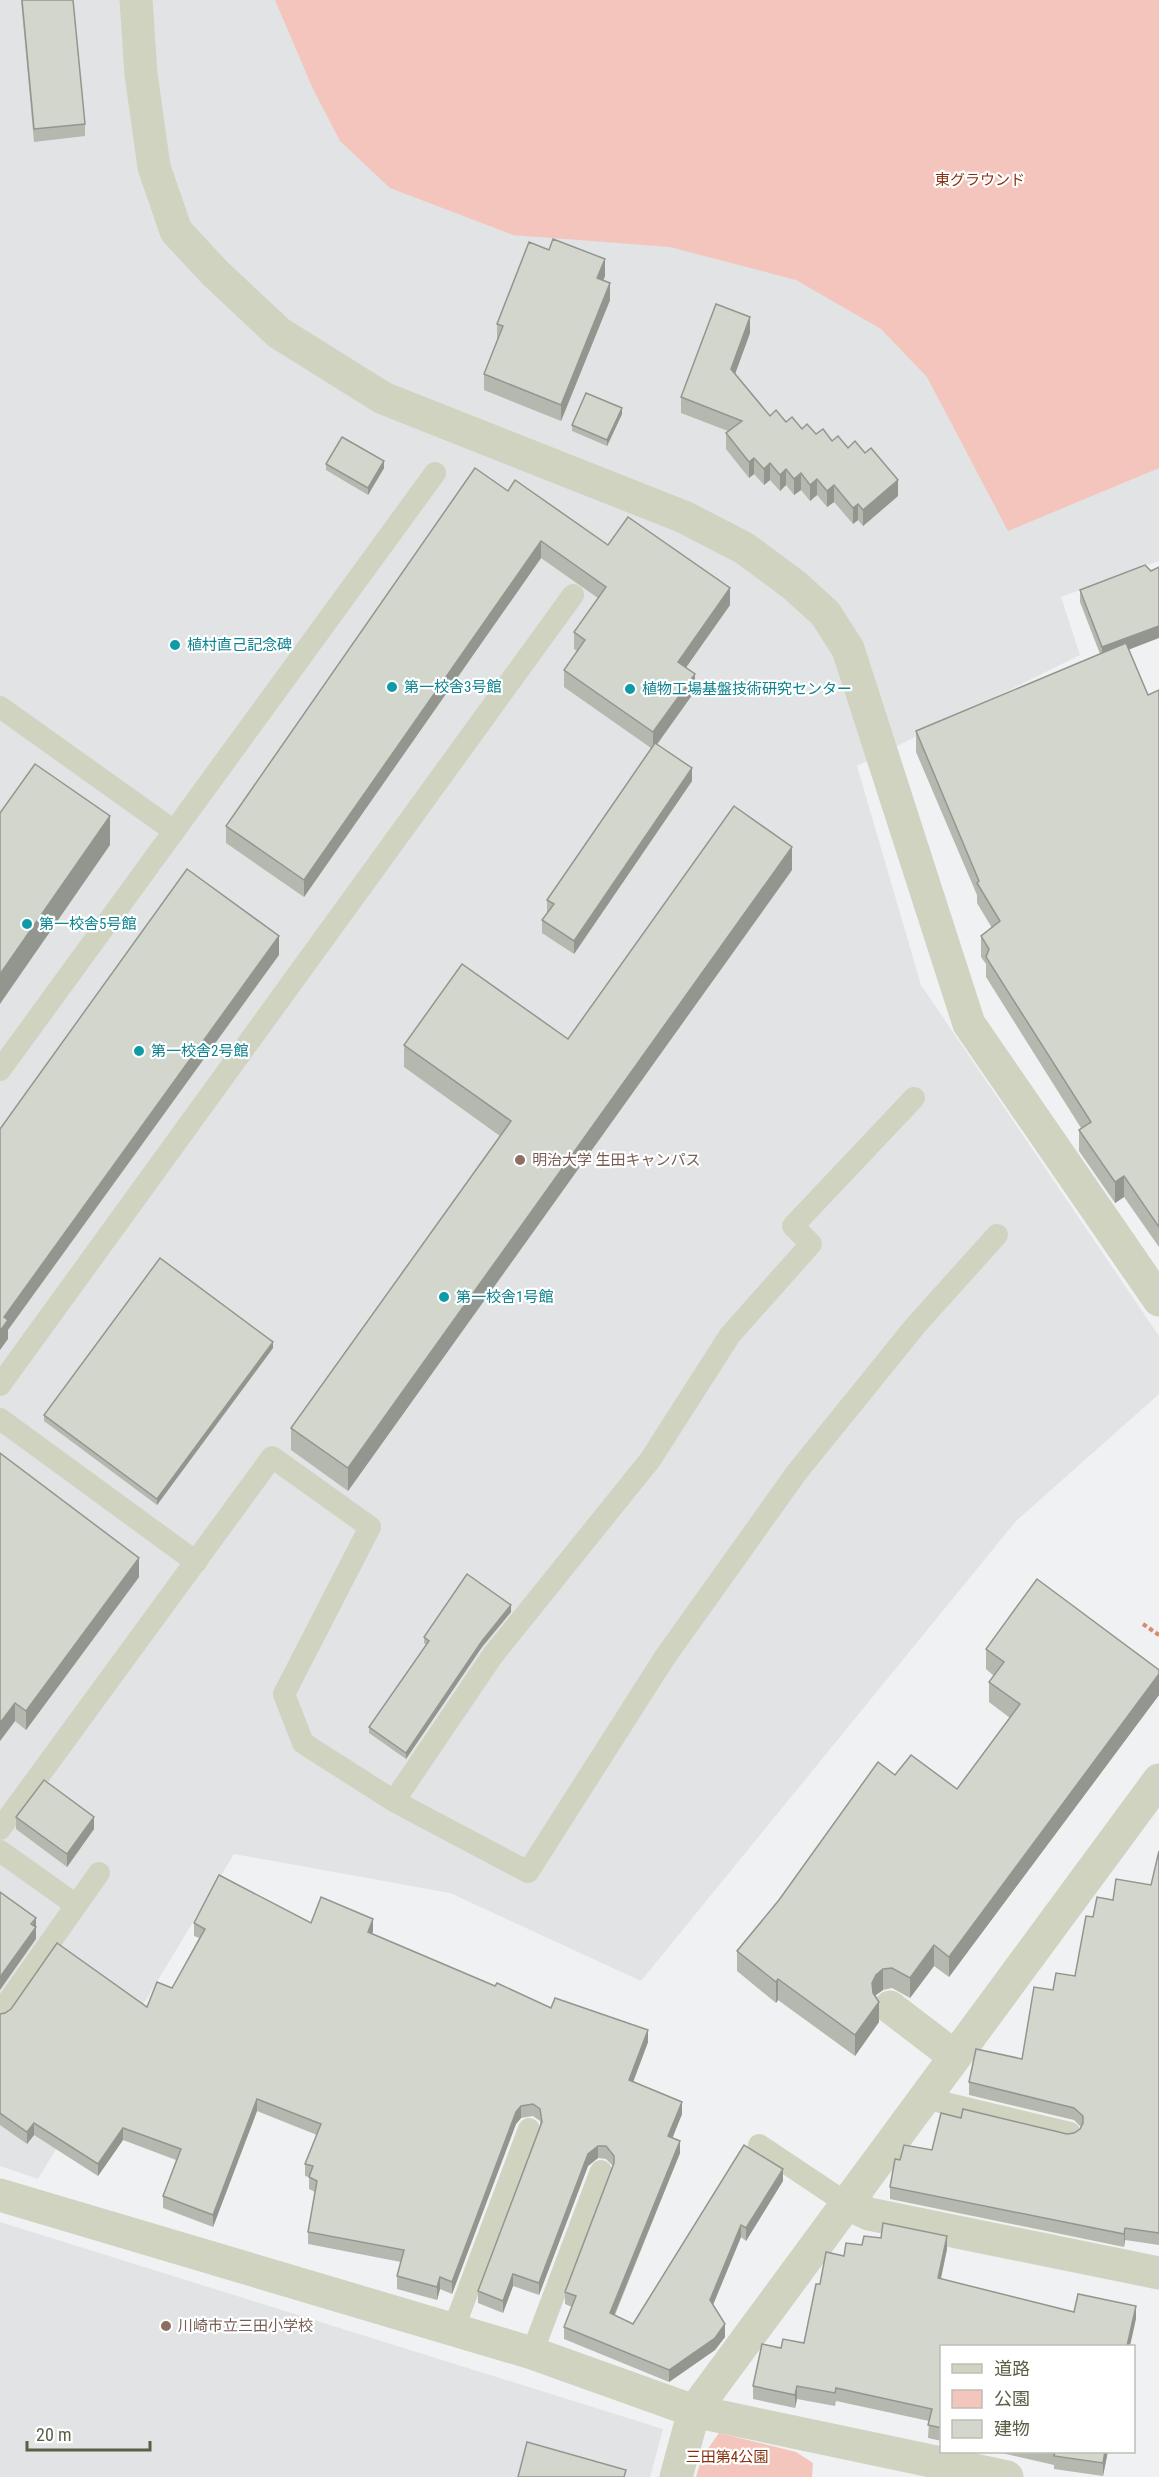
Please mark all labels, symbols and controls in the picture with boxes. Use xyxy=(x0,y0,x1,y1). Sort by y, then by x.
park label: 東グラウンド xyxy=(935,171,1025,189)
place label: 植村直己記念碑 xyxy=(187,636,292,654)
marker: 植村直己記念碑 xyxy=(168,638,182,652)
place label: 第一校舎3号館 xyxy=(404,678,501,696)
marker: 第一校舎3号館 xyxy=(385,680,399,694)
place label: 植物工場基盤技術研究センター xyxy=(642,680,852,698)
marker: 植物工場基盤技術研究センター xyxy=(623,682,637,696)
place label: 第一校舎5号館 xyxy=(39,915,136,933)
marker: 第一校舎5号館 xyxy=(20,917,34,931)
place label: 第一校舎2号館 xyxy=(151,1042,248,1060)
marker: 第一校舎2号館 xyxy=(132,1044,146,1058)
place label: 明治大学 生田キャンパス xyxy=(532,1151,700,1169)
marker: 明治大学 生田キャンパス xyxy=(513,1153,527,1167)
place label: 第一校舎1号館 xyxy=(456,1288,553,1306)
marker: 第一校舎1号館 xyxy=(437,1290,451,1304)
place label: 川崎市立三田小学校 xyxy=(178,2317,313,2335)
marker: 川崎市立三田小学校 xyxy=(159,2319,173,2333)
legend xyxy=(940,2345,1135,2453)
text: 道路 xyxy=(994,2358,1030,2379)
text: 公園 xyxy=(994,2388,1030,2409)
scale bar xyxy=(27,2414,150,2452)
text: 建物 xyxy=(994,2418,1030,2439)
text: 20 m xyxy=(36,2424,71,2445)
park label: 三田第4公園 xyxy=(686,2448,768,2466)

